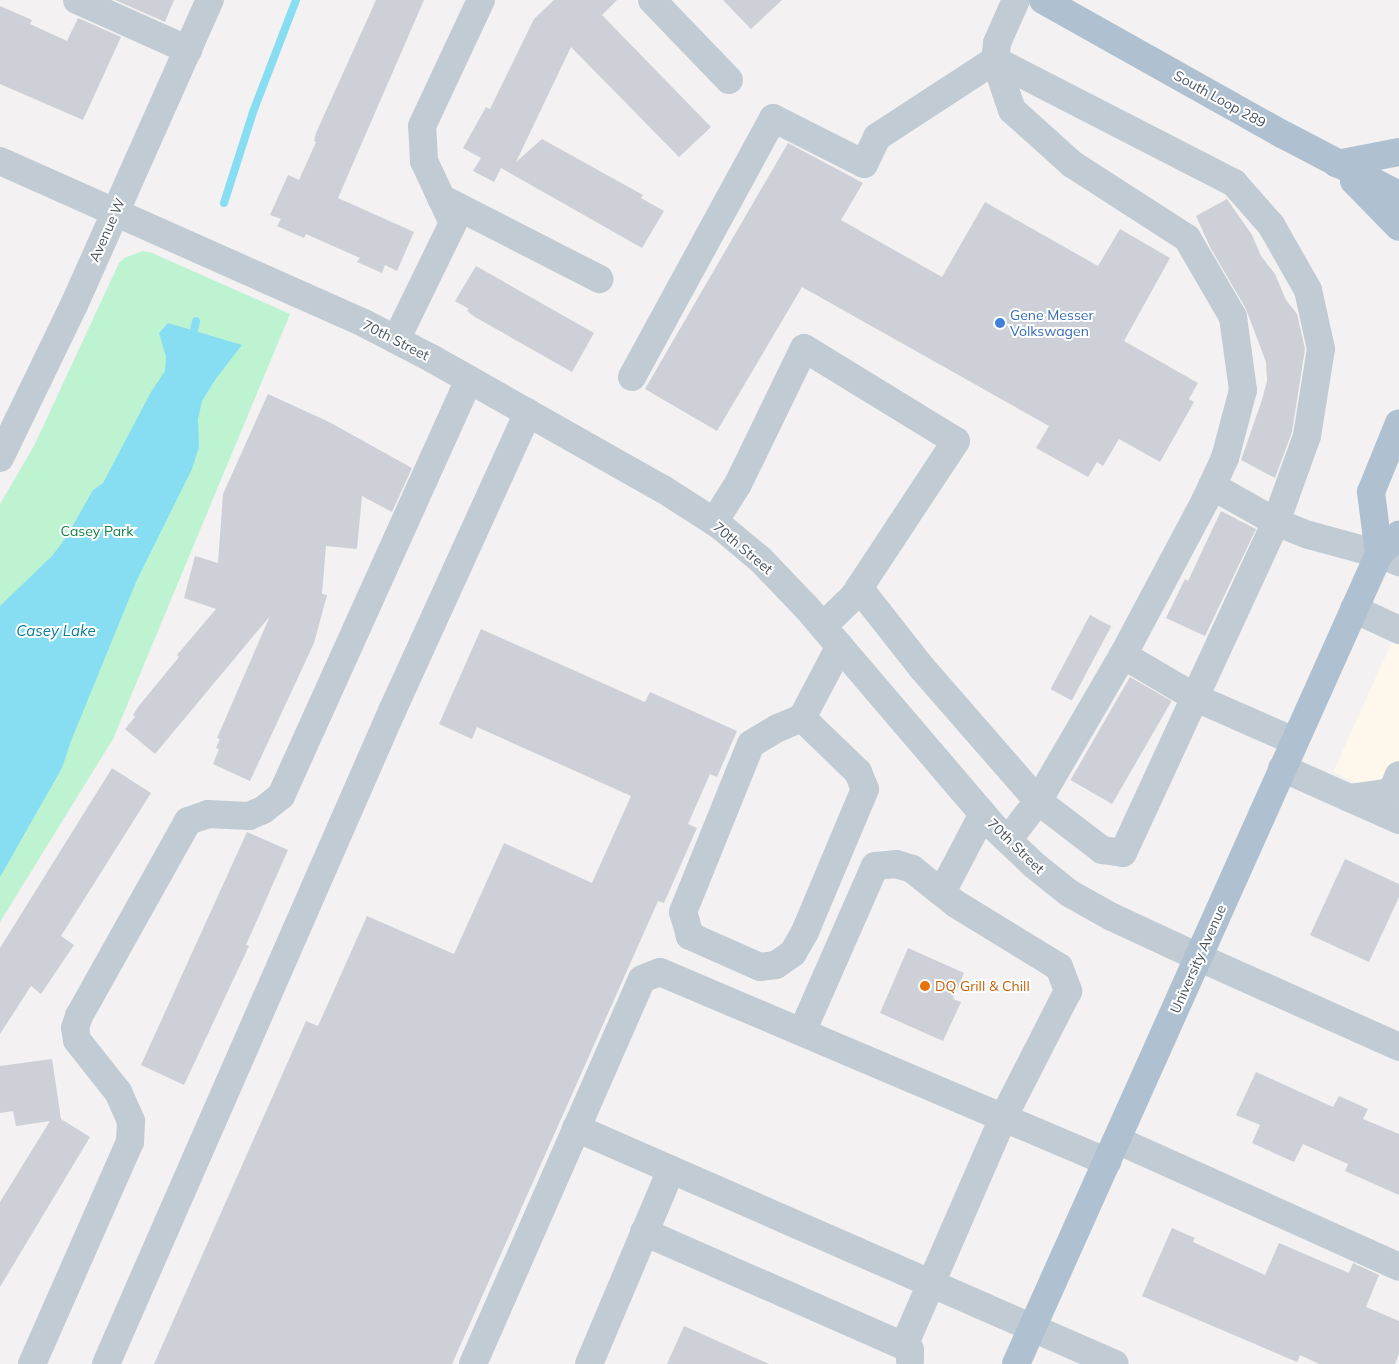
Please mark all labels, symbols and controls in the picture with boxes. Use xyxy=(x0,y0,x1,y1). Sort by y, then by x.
street label: South Loop 289 xyxy=(1171,67,1269,131)
street label: Avenue W xyxy=(85,196,129,264)
place label: Gene Messer Volkswagen xyxy=(1010,307,1094,340)
street label: 70th Street xyxy=(360,316,432,364)
marker: Gene Messer Volkswagen xyxy=(994,317,1006,329)
street label: 70th Street xyxy=(710,518,776,578)
park label: Casey Park xyxy=(61,523,133,539)
water label: Casey Lake xyxy=(16,622,96,640)
street label: 70th Street xyxy=(984,815,1048,877)
street label: University Avenue xyxy=(1167,902,1229,1016)
place label: DQ Grill & Chill xyxy=(935,978,1030,994)
marker: DQ Grill & Chill xyxy=(919,980,931,992)

